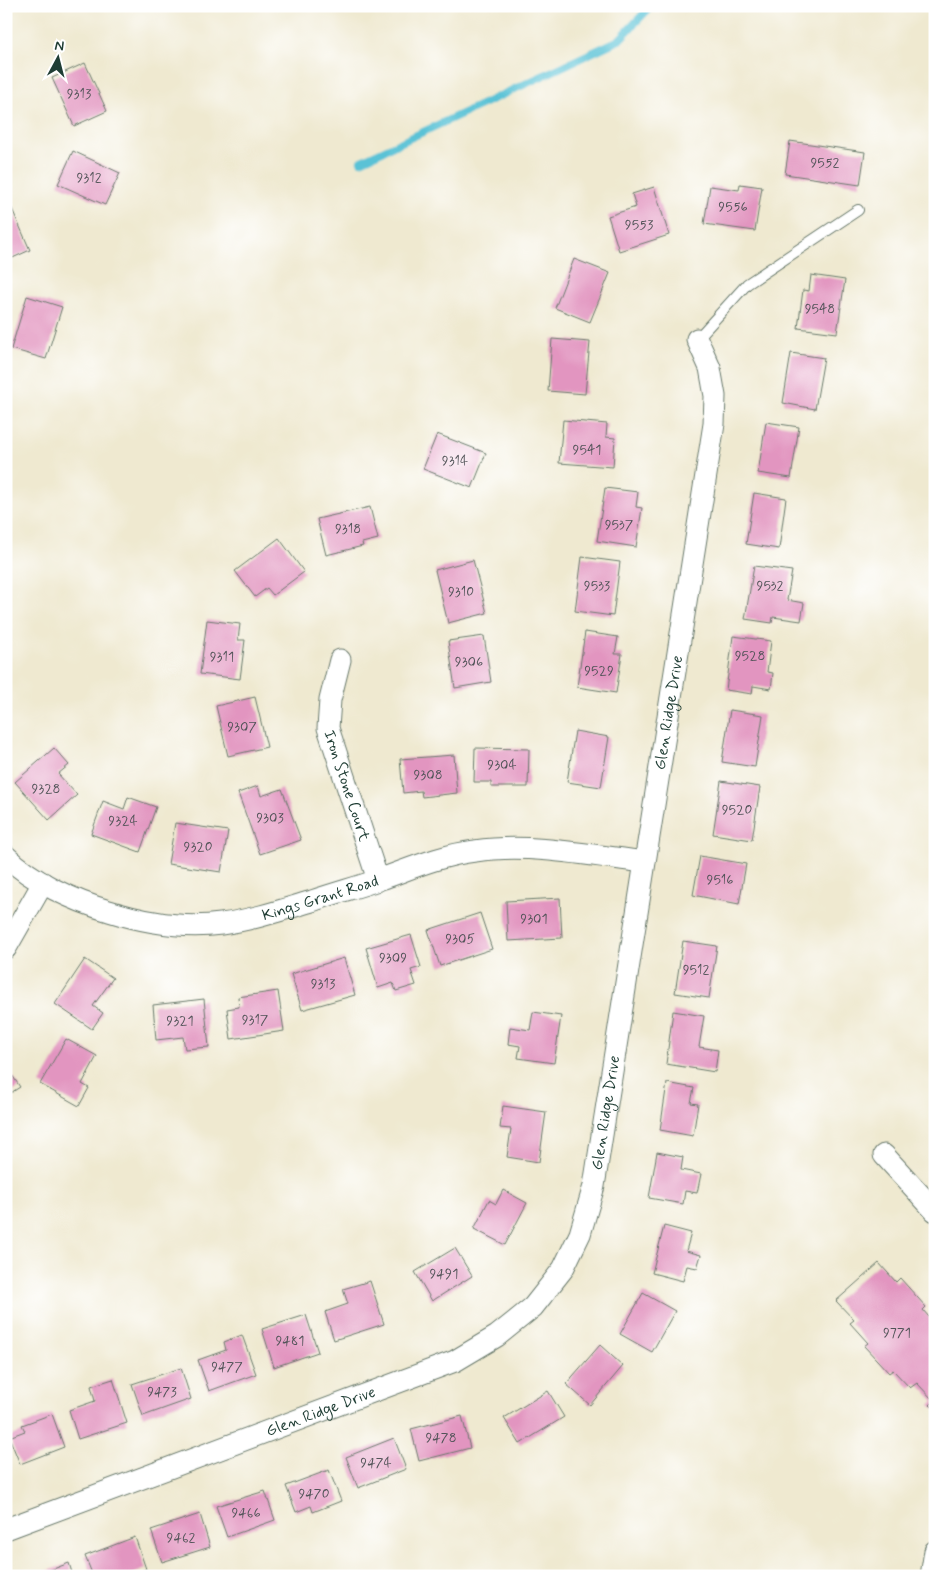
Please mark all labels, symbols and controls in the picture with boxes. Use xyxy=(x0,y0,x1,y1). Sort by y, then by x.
north arrow xyxy=(32,32,82,82)
text: N xyxy=(54,37,65,56)
house number: 9313 xyxy=(67,85,91,103)
house number: 9552 xyxy=(811,154,840,172)
house number: 9312 xyxy=(76,169,102,187)
house number: 9556 xyxy=(718,198,748,216)
house number: 9553 xyxy=(625,216,653,234)
house number: 9548 xyxy=(805,300,835,318)
house number: 9541 xyxy=(573,441,601,459)
house number: 9314 xyxy=(442,452,468,470)
house number: 9537 xyxy=(605,516,634,534)
house number: 9318 xyxy=(335,520,361,538)
house number: 9533 xyxy=(584,577,610,595)
house number: 9532 xyxy=(757,577,784,595)
house number: 9310 xyxy=(448,583,474,601)
house number: 9528 xyxy=(735,647,765,665)
house number: 9311 xyxy=(210,648,234,666)
house number: 9306 xyxy=(455,653,483,671)
street label: Glen Ridge Drive xyxy=(649,654,688,771)
house number: 9529 xyxy=(584,662,614,680)
house number: 9307 xyxy=(227,718,257,736)
street label: Iron Stone Court xyxy=(319,727,375,844)
house number: 9304 xyxy=(487,756,517,774)
house number: 9308 xyxy=(413,766,443,784)
house number: 9328 xyxy=(31,780,61,798)
house number: 9520 xyxy=(722,801,752,819)
house number: 9303 xyxy=(256,809,284,827)
house number: 9324 xyxy=(108,812,138,830)
house number: 9320 xyxy=(184,838,213,856)
street label: Kings Grant Road xyxy=(260,870,381,926)
house number: 9516 xyxy=(707,871,733,889)
house number: 9301 xyxy=(520,910,548,928)
house number: 9305 xyxy=(445,930,475,948)
house number: 9309 xyxy=(379,949,407,967)
house number: 9512 xyxy=(683,961,709,979)
house number: 9313 xyxy=(311,975,335,993)
house number: 9317 xyxy=(242,1011,269,1029)
house number: 9321 xyxy=(166,1012,194,1030)
street label: Glen Ridge Drive xyxy=(586,1054,625,1172)
house number: 9491 xyxy=(430,1265,459,1283)
house number: 9771 xyxy=(883,1324,911,1342)
house number: 9481 xyxy=(275,1332,305,1350)
house number: 9477 xyxy=(211,1358,243,1376)
street label: Glen Ridge Drive xyxy=(263,1381,379,1441)
house number: 9473 xyxy=(147,1383,177,1401)
house number: 9478 xyxy=(425,1429,457,1447)
house number: 9474 xyxy=(360,1454,392,1472)
house number: 9470 xyxy=(298,1485,330,1503)
house number: 9466 xyxy=(231,1504,261,1522)
house number: 9462 xyxy=(167,1529,196,1547)

